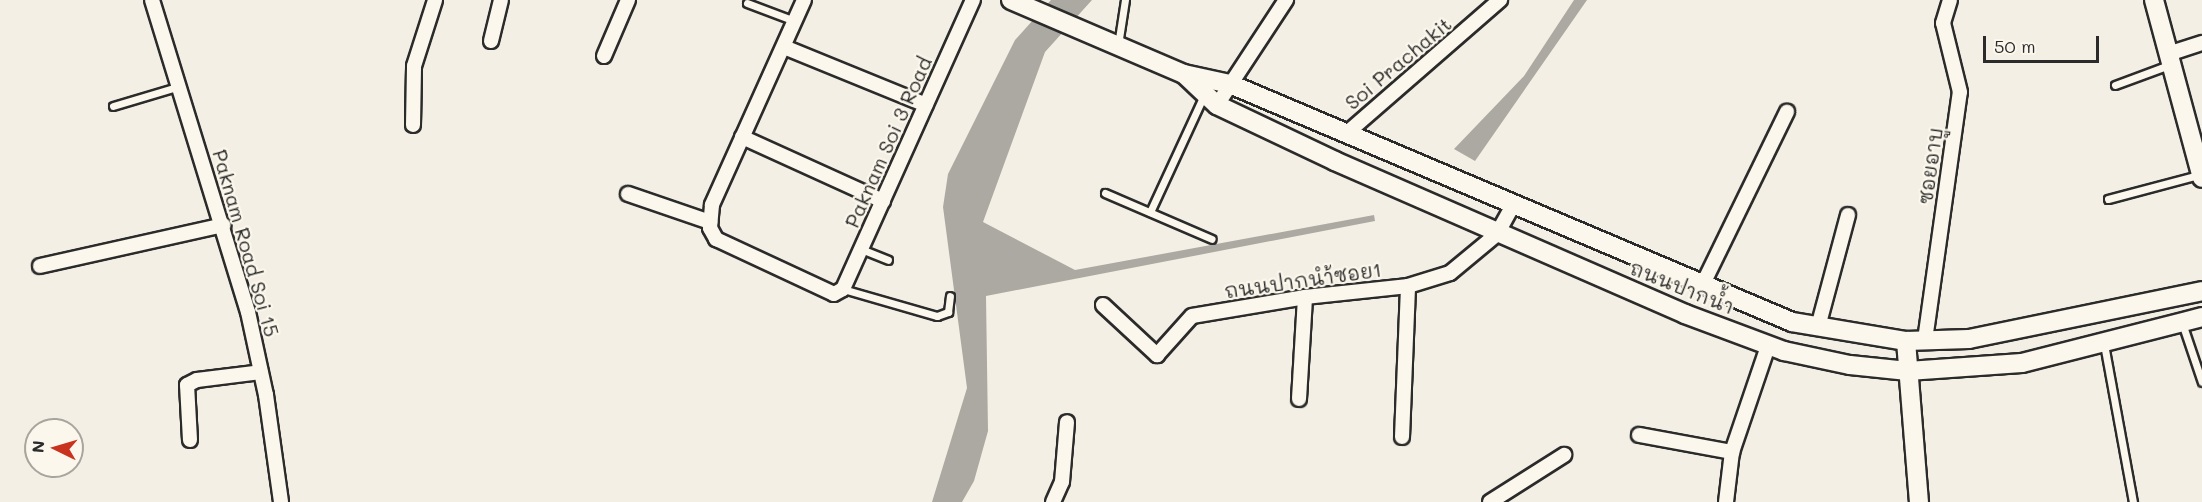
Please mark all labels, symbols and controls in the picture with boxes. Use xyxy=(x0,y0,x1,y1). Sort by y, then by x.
street label: Soi Prachakit xyxy=(1340,12,1456,114)
scale bar xyxy=(1986,24,2102,62)
text: 50 m xyxy=(1994,34,2036,58)
street label: Paknam Soi 3 Road xyxy=(839,53,937,231)
street label: ซอยอาบู xyxy=(1913,126,1947,206)
street label: Paknam Road Soi 15 xyxy=(208,147,284,339)
street label: ถนนปากน้ำ xyxy=(1626,255,1738,319)
street label: ถนนปากนำ้ซอย1 xyxy=(1223,257,1383,303)
north arrow xyxy=(24,418,84,478)
text: N xyxy=(27,440,49,454)

